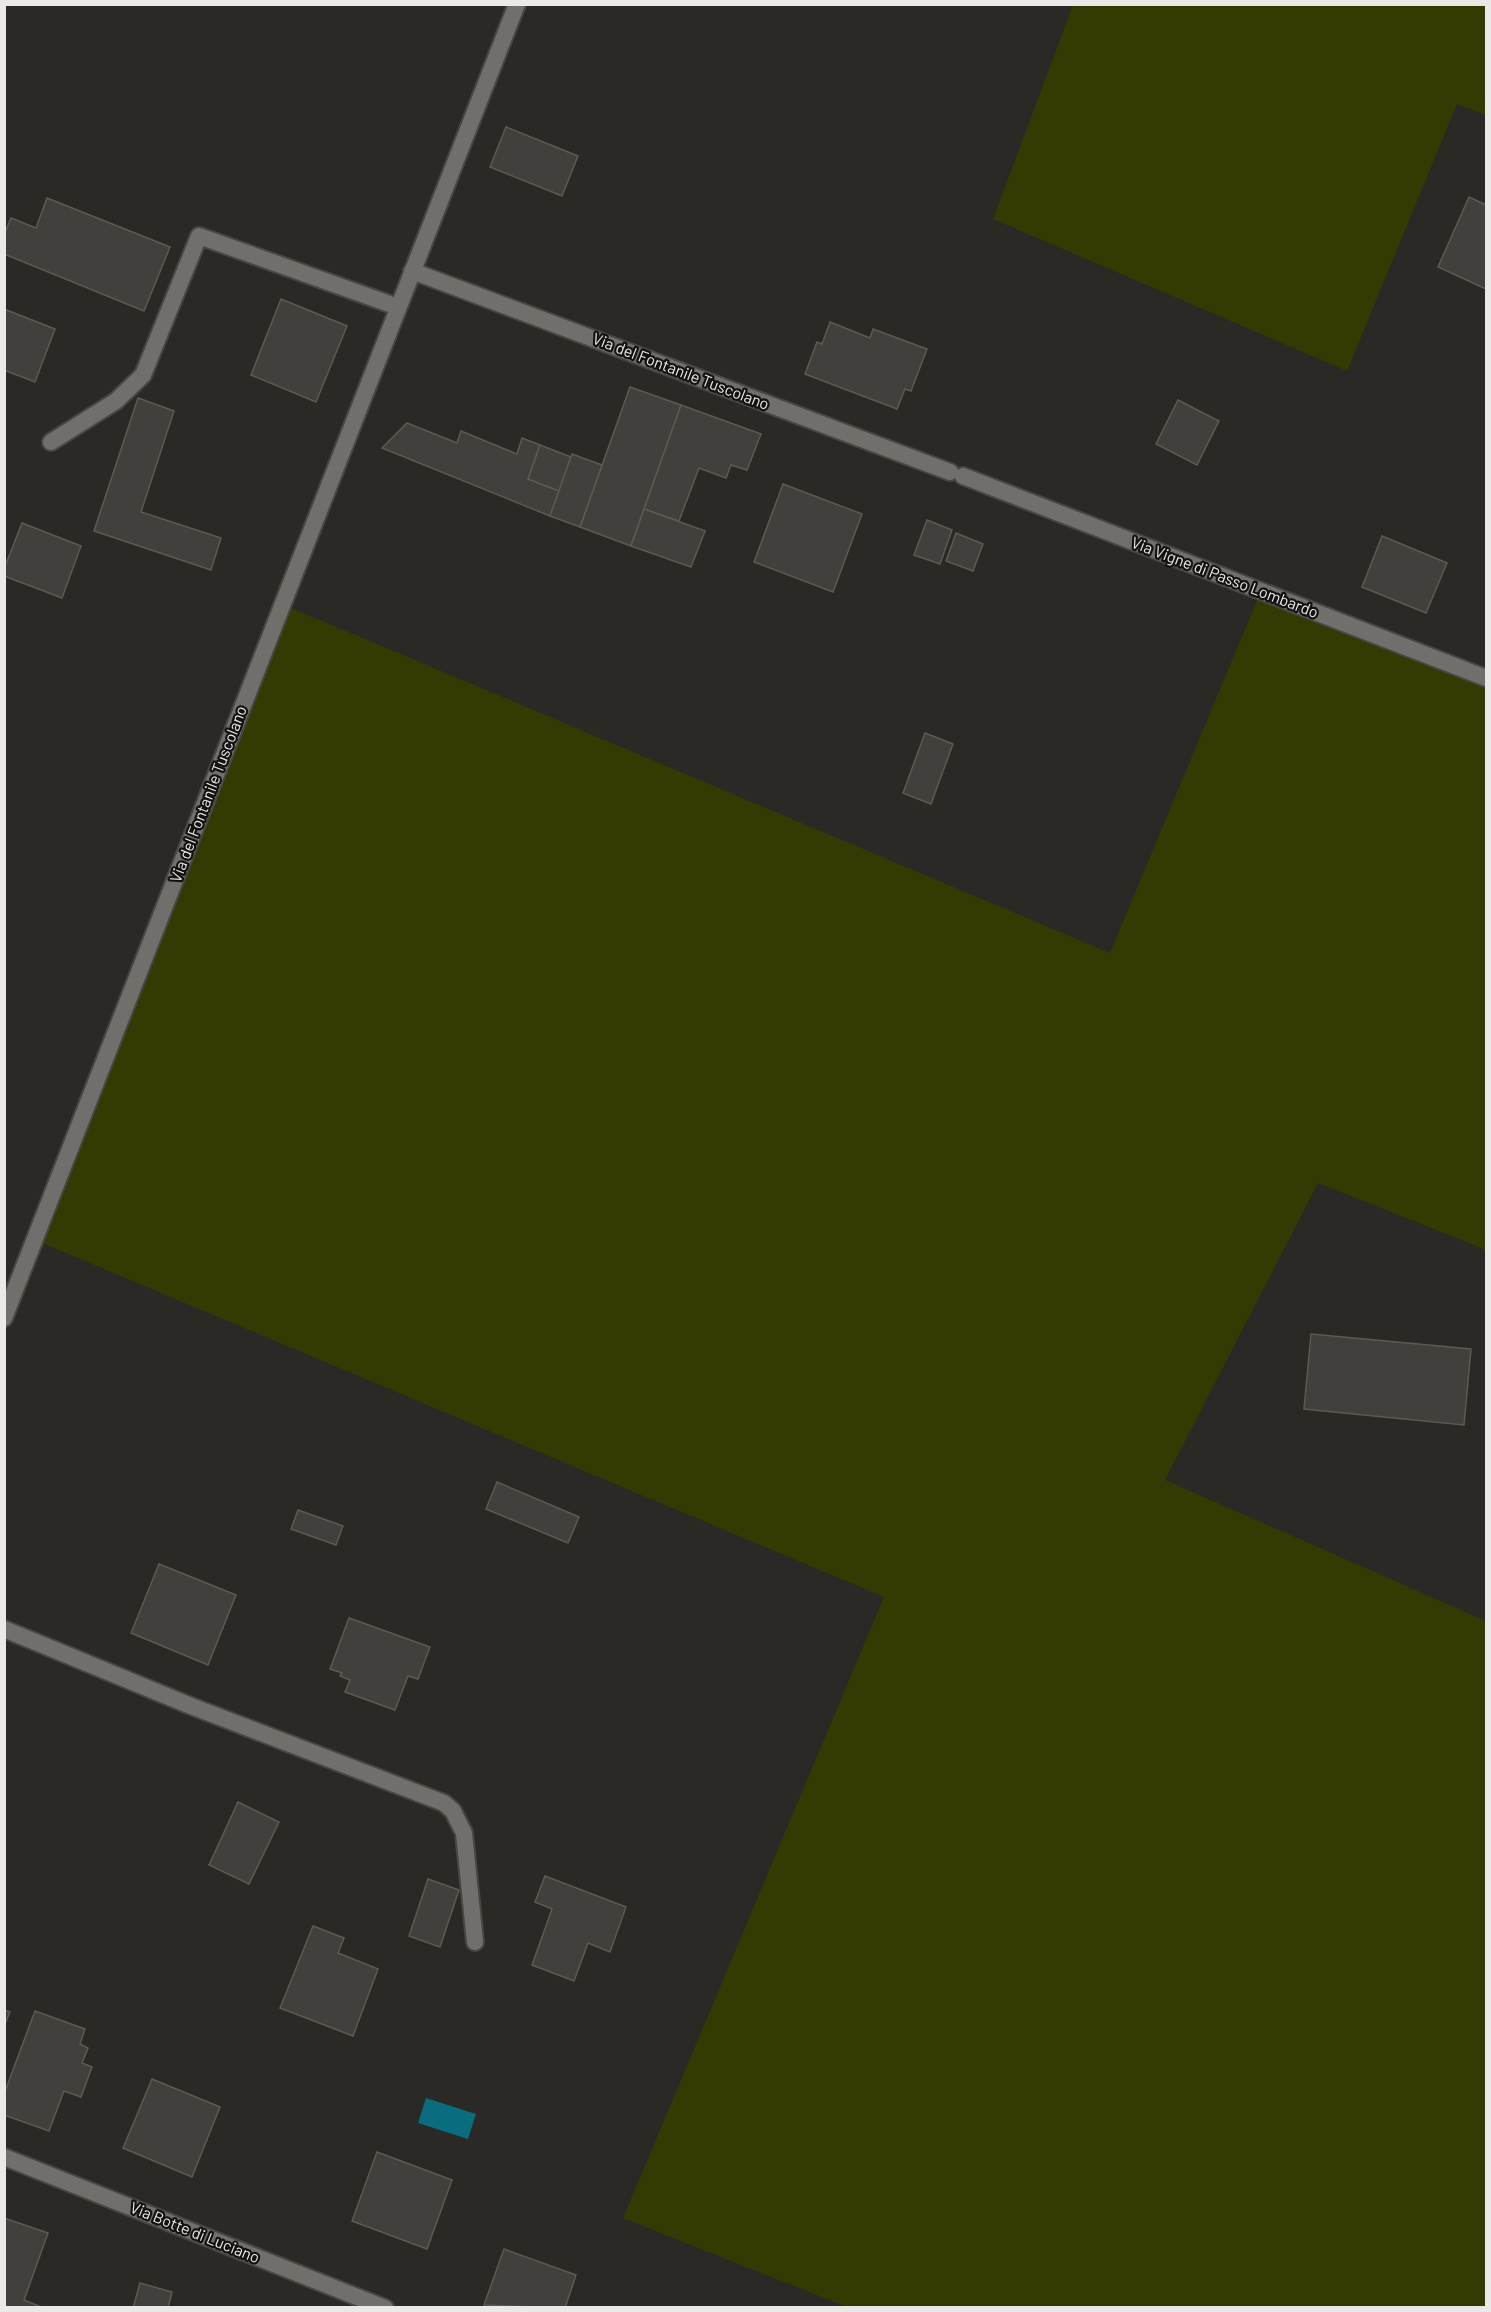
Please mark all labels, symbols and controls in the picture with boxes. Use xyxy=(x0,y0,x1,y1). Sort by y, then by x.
street label: Via del Fontanile Tuscolano xyxy=(590,328,772,413)
street label: Via Vigne di Passo Lombardo xyxy=(1129,532,1321,621)
street label: Via del Fontanile Tuscolano xyxy=(165,703,250,885)
street label: Via Botte di Luciano xyxy=(128,2197,263,2266)

